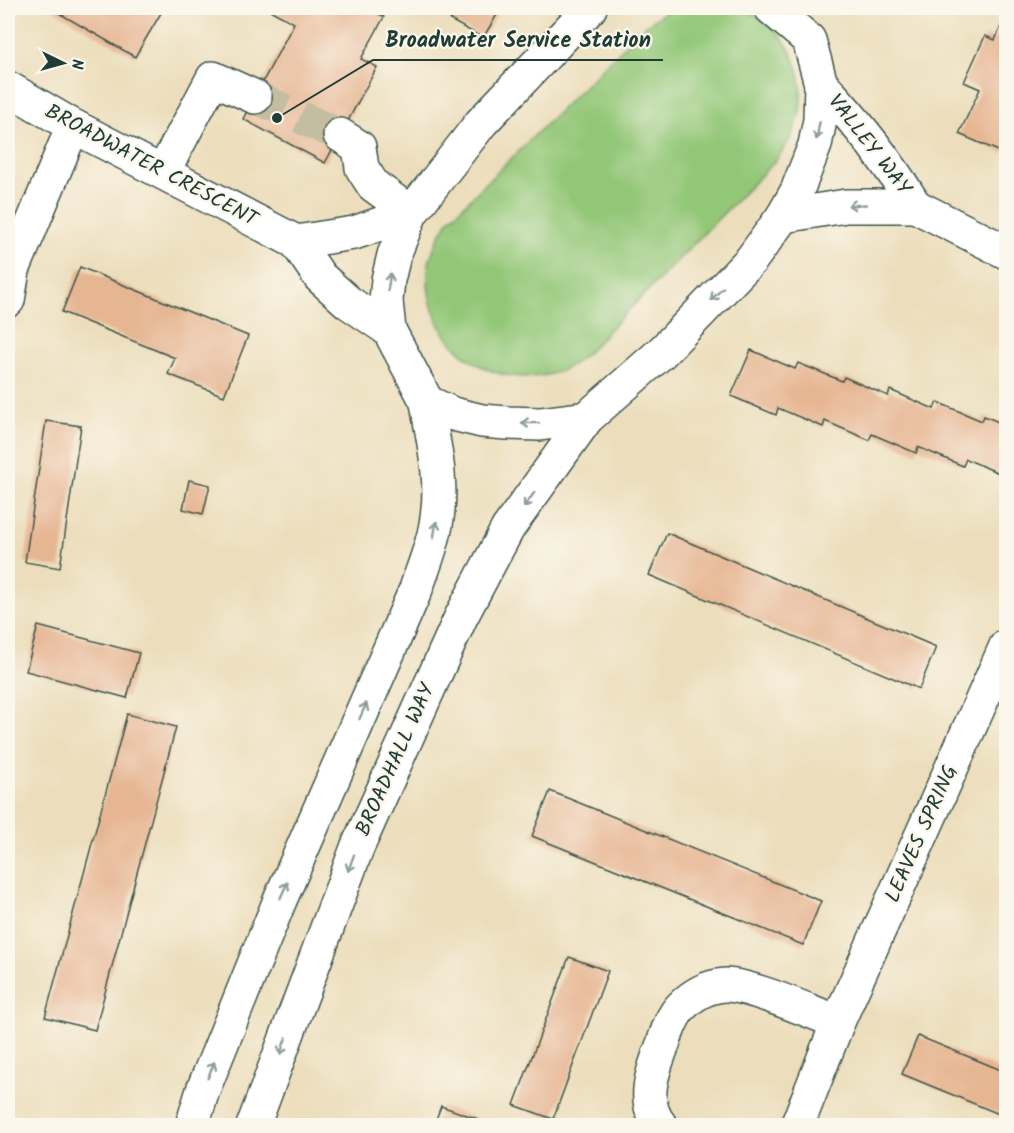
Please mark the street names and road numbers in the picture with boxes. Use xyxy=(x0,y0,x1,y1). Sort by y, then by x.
street label: VALLEY WAY xyxy=(819,87,920,204)
street label: BROADWATER CRESCENT xyxy=(39,96,265,237)
street label: BROADHALL WAY xyxy=(348,677,445,842)
street label: LEAVES SPRING xyxy=(877,760,967,908)

